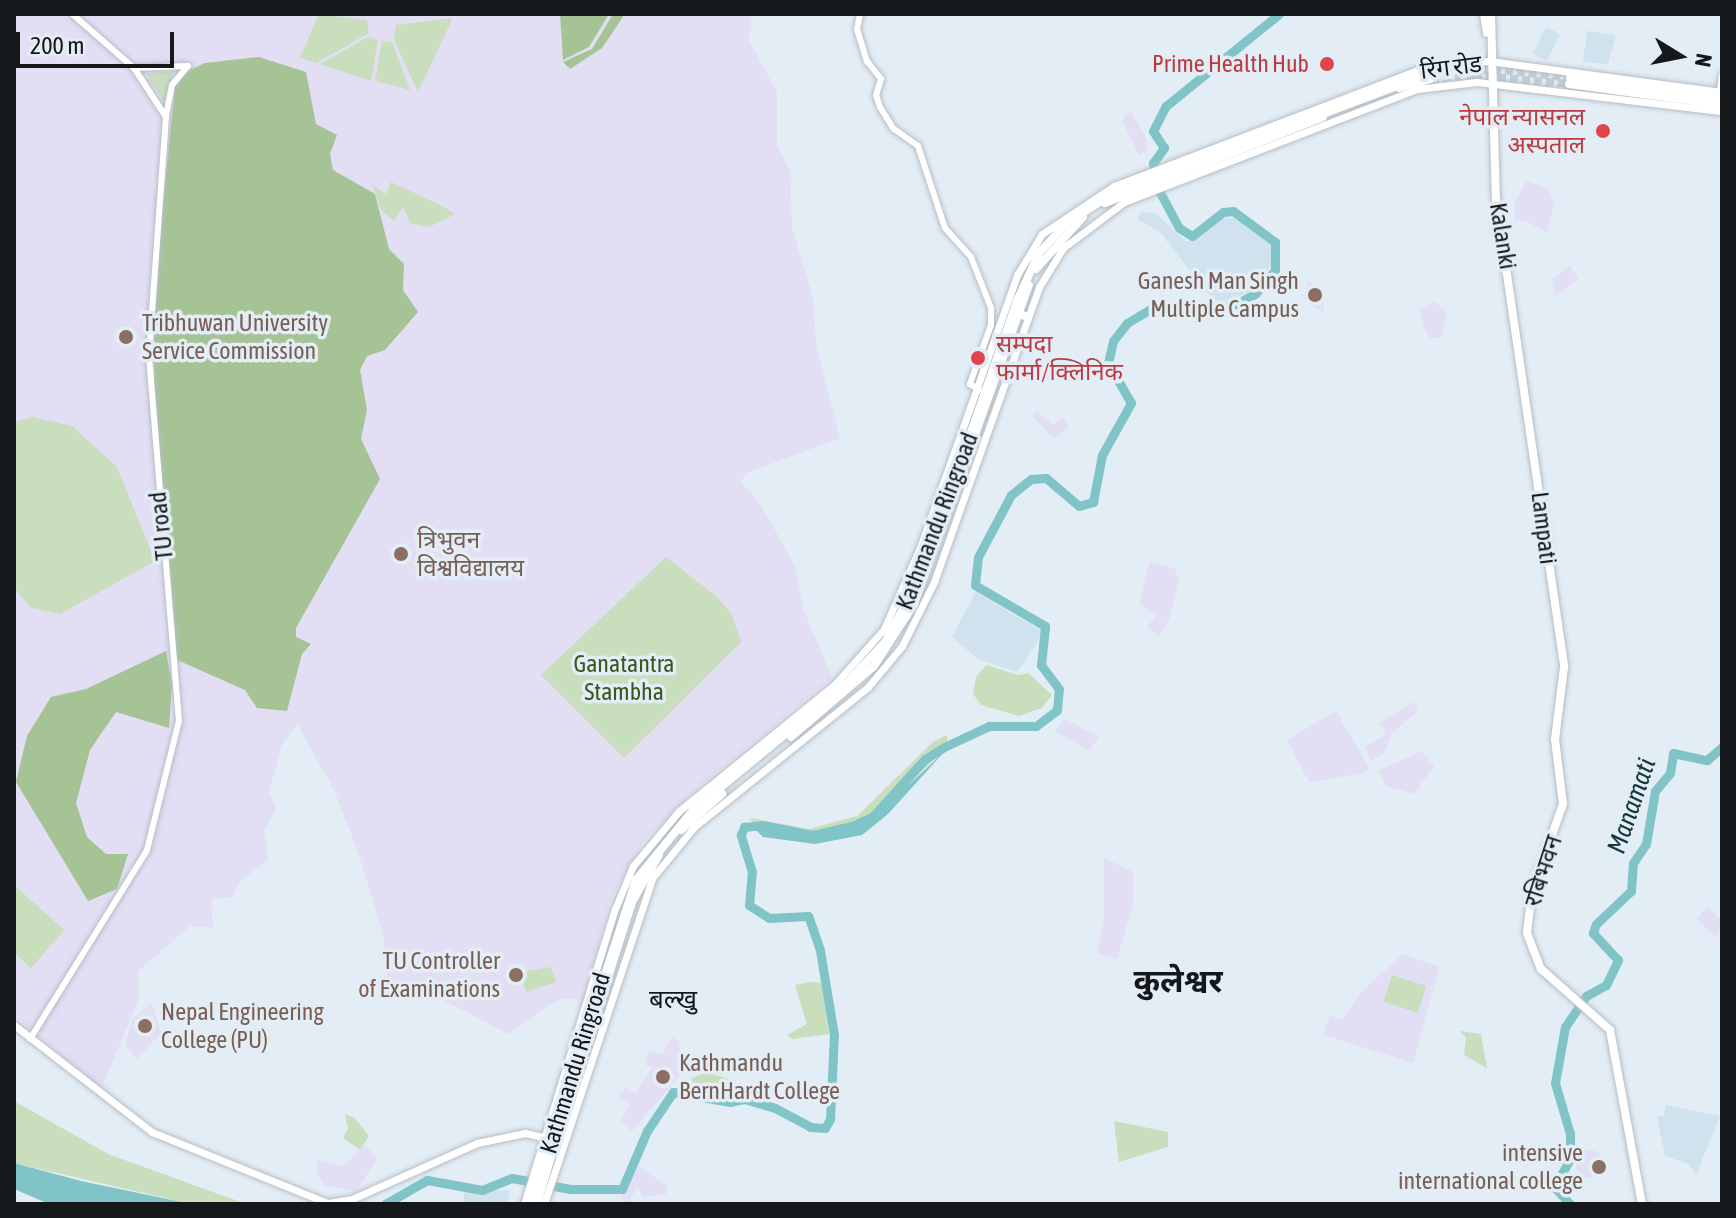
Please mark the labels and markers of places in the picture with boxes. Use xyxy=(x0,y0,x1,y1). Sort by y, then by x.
place label: Prime Health Hub xyxy=(1152,50,1309,78)
marker: Prime Health Hub xyxy=(1316,53,1338,75)
place label: नेपाल न्यासनल अस्पताल xyxy=(1459,103,1585,159)
marker: नेपाल न्यासनल अस्पताल xyxy=(1592,120,1614,142)
place label: Ganesh Man Singh Multiple Campus xyxy=(1138,267,1299,323)
marker: Ganesh Man Singh Multiple Campus xyxy=(1306,286,1324,304)
place label: Tribhuwan University Service Commission xyxy=(142,309,328,365)
marker: Tribhuwan University Service Commission xyxy=(117,328,135,346)
place label: सम्पदा फार्मा/क्लिनिक xyxy=(996,330,1123,386)
marker: सम्पदा फार्मा/क्लिनिक xyxy=(967,347,989,369)
place label: त्रिभुवन विश्वविद्यालय xyxy=(417,526,524,582)
marker: त्रिभुवन विश्वविद्यालय xyxy=(392,545,410,563)
place label: TU Controller of Examinations xyxy=(358,947,500,1003)
marker: TU Controller of Examinations xyxy=(507,966,525,984)
place label: Nepal Engineering College (PU) xyxy=(161,998,324,1054)
marker: Nepal Engineering College (PU) xyxy=(136,1017,154,1035)
place label: Kathmandu BernHardt College xyxy=(679,1049,840,1105)
marker: Kathmandu BernHardt College xyxy=(654,1068,672,1086)
place label: intensive international college xyxy=(1398,1139,1583,1195)
marker: intensive international college xyxy=(1590,1158,1608,1176)

